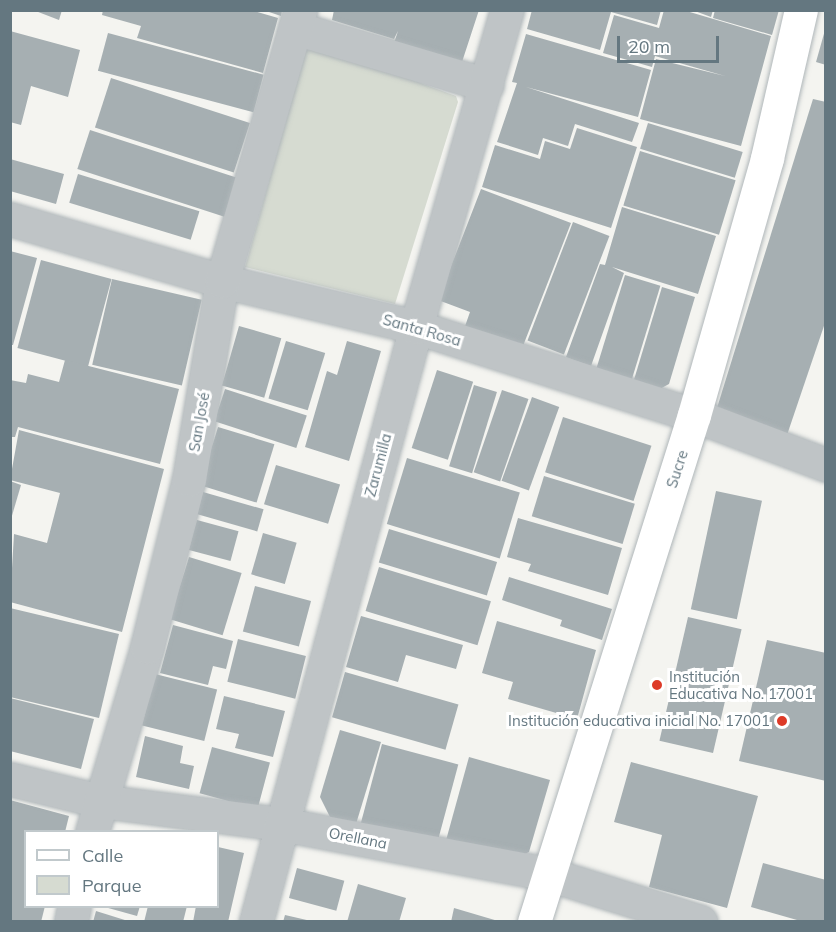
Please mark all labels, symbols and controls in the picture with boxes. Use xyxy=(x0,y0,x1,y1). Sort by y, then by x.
scale bar xyxy=(620,24,722,62)
text: 20 m xyxy=(628,35,670,58)
street label: Santa Rosa xyxy=(381,310,463,350)
street label: San José xyxy=(185,391,213,453)
street label: Zarumilla xyxy=(361,431,395,499)
street label: Sucre xyxy=(662,448,692,490)
place label: Institución Educativa No. 17001 xyxy=(669,667,813,702)
marker: Institución Educativa No. 17001 xyxy=(650,678,664,692)
place label: Institución educativa inicial No. 17001 xyxy=(508,712,770,730)
marker: Institución educativa inicial No. 17001 xyxy=(775,714,789,728)
street label: Orellana xyxy=(327,824,389,852)
legend xyxy=(24,830,219,908)
text: Calle xyxy=(82,844,123,867)
text: Parque xyxy=(82,874,141,897)

